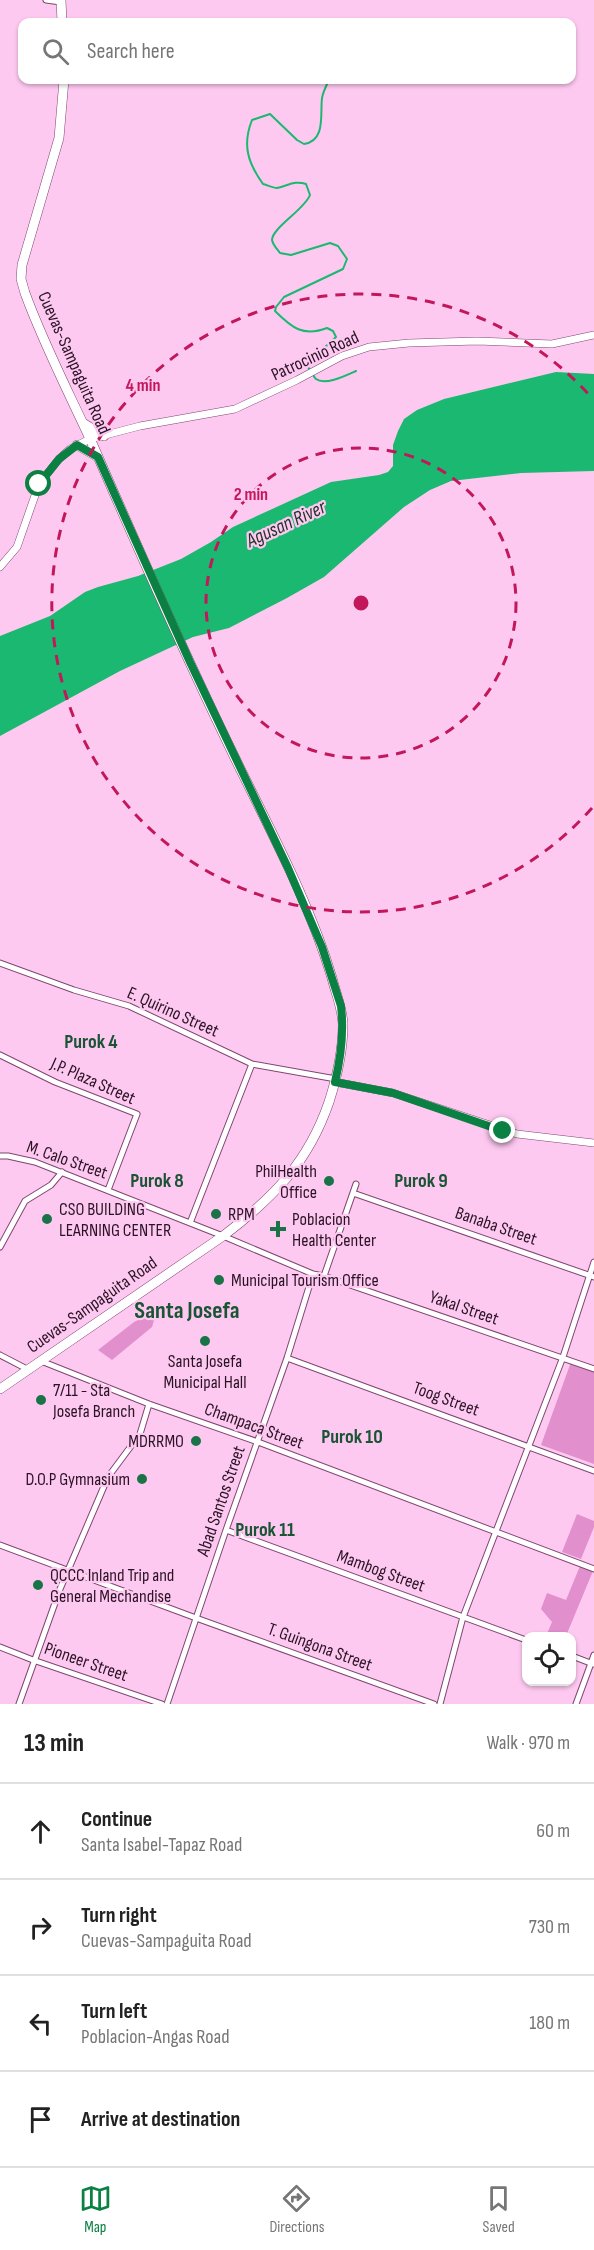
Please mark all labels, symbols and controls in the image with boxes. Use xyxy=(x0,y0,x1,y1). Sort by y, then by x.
search box xyxy=(18,18,576,84)
icon: search xyxy=(39,35,72,68)
text: Search here xyxy=(87,38,174,65)
street label: Cuevas-Sampaguita Road xyxy=(33,289,115,437)
street label: Patrocinio Road xyxy=(268,327,362,385)
text: 4 min xyxy=(126,375,160,396)
route start xyxy=(25,470,51,496)
text: 2 min xyxy=(234,484,268,505)
water label: Agusan River xyxy=(242,495,331,553)
centre of rings xyxy=(351,593,371,613)
street label: E. Quirino Street xyxy=(124,982,222,1042)
district label: Purok 4 xyxy=(64,1030,118,1054)
street label: J.P. Plaza Street xyxy=(47,1053,139,1109)
route end xyxy=(489,1117,515,1143)
street label: M. Calo Street xyxy=(24,1136,111,1184)
place label: PhilHealth Office xyxy=(255,1161,317,1203)
district label: Purok 8 xyxy=(130,1169,184,1193)
district label: Purok 9 xyxy=(394,1169,448,1193)
marker: PhilHealth Office xyxy=(322,1174,336,1188)
place label: CSO BUILDING LEARNING CENTER xyxy=(59,1199,171,1241)
street label: Banaba Street xyxy=(452,1202,540,1250)
place label: RPM xyxy=(228,1204,255,1225)
marker: RPM xyxy=(209,1207,223,1221)
place label: Poblacion Health Center xyxy=(292,1209,376,1251)
marker: CSO BUILDING LEARNING CENTER xyxy=(40,1212,54,1226)
marker: Poblacion Health Center xyxy=(269,1220,287,1238)
street label: Cuevas-Sampaguita Road xyxy=(23,1252,161,1358)
place label: Municipal Tourism Office xyxy=(231,1270,379,1291)
marker: Municipal Tourism Office xyxy=(212,1273,226,1287)
street label: Yakal Street xyxy=(427,1286,502,1330)
district label: Santa Josefa xyxy=(134,1296,240,1325)
marker: Santa Josefa Municipal Hall xyxy=(198,1334,212,1348)
place label: Santa Josefa Municipal Hall xyxy=(163,1351,247,1393)
street label: Toog Street xyxy=(410,1377,483,1421)
place label: 7/11 - Sta Josefa Branch xyxy=(52,1380,135,1422)
marker: 7/11 - Sta Josefa Branch xyxy=(34,1393,48,1407)
street label: Champaca Street xyxy=(202,1398,307,1454)
district label: Purok 10 xyxy=(321,1425,383,1449)
place label: MDRRMO xyxy=(128,1431,184,1452)
marker: MDRRMO xyxy=(189,1434,203,1448)
street label: Abad Santos Street xyxy=(192,1443,250,1560)
place label: D.O.P Gymnasium xyxy=(26,1469,130,1490)
marker: D.O.P Gymnasium xyxy=(135,1472,149,1486)
district label: Purok 11 xyxy=(235,1518,295,1542)
street label: Mambog Street xyxy=(334,1545,428,1597)
place label: QCCC Inland Trip and General Mechandise xyxy=(50,1565,174,1607)
marker: QCCC Inland Trip and General Mechandise xyxy=(31,1578,45,1592)
street label: T. Guingona Street xyxy=(265,1618,376,1676)
map controls xyxy=(522,1632,576,1686)
button: locate xyxy=(522,1632,576,1686)
street label: Pioneer Street xyxy=(42,1638,131,1686)
text: 13 min xyxy=(24,1728,84,1759)
text: Walk · 970 m xyxy=(486,1731,570,1755)
text: Continue xyxy=(81,1806,152,1833)
icon: ahead xyxy=(24,1815,57,1848)
text: 60 m xyxy=(536,1819,570,1843)
text: Santa Isabel-Tapaz Road xyxy=(81,1833,242,1857)
text: Turn right xyxy=(81,1902,157,1929)
icon: right xyxy=(24,1911,57,1944)
text: 730 m xyxy=(529,1915,570,1939)
text: Cuevas-Sampaguita Road xyxy=(81,1929,252,1953)
text: Turn left xyxy=(81,1998,147,2025)
icon: left xyxy=(24,2007,57,2040)
text: 180 m xyxy=(529,2011,570,2035)
text: Poblacion-Angas Road xyxy=(81,2025,230,2049)
icon: arrive xyxy=(24,2103,57,2136)
text: Arrive at destination xyxy=(81,2106,240,2133)
tab: Map xyxy=(79,2182,112,2237)
tab: Directions xyxy=(269,2182,325,2237)
tab: Saved xyxy=(482,2182,515,2237)

